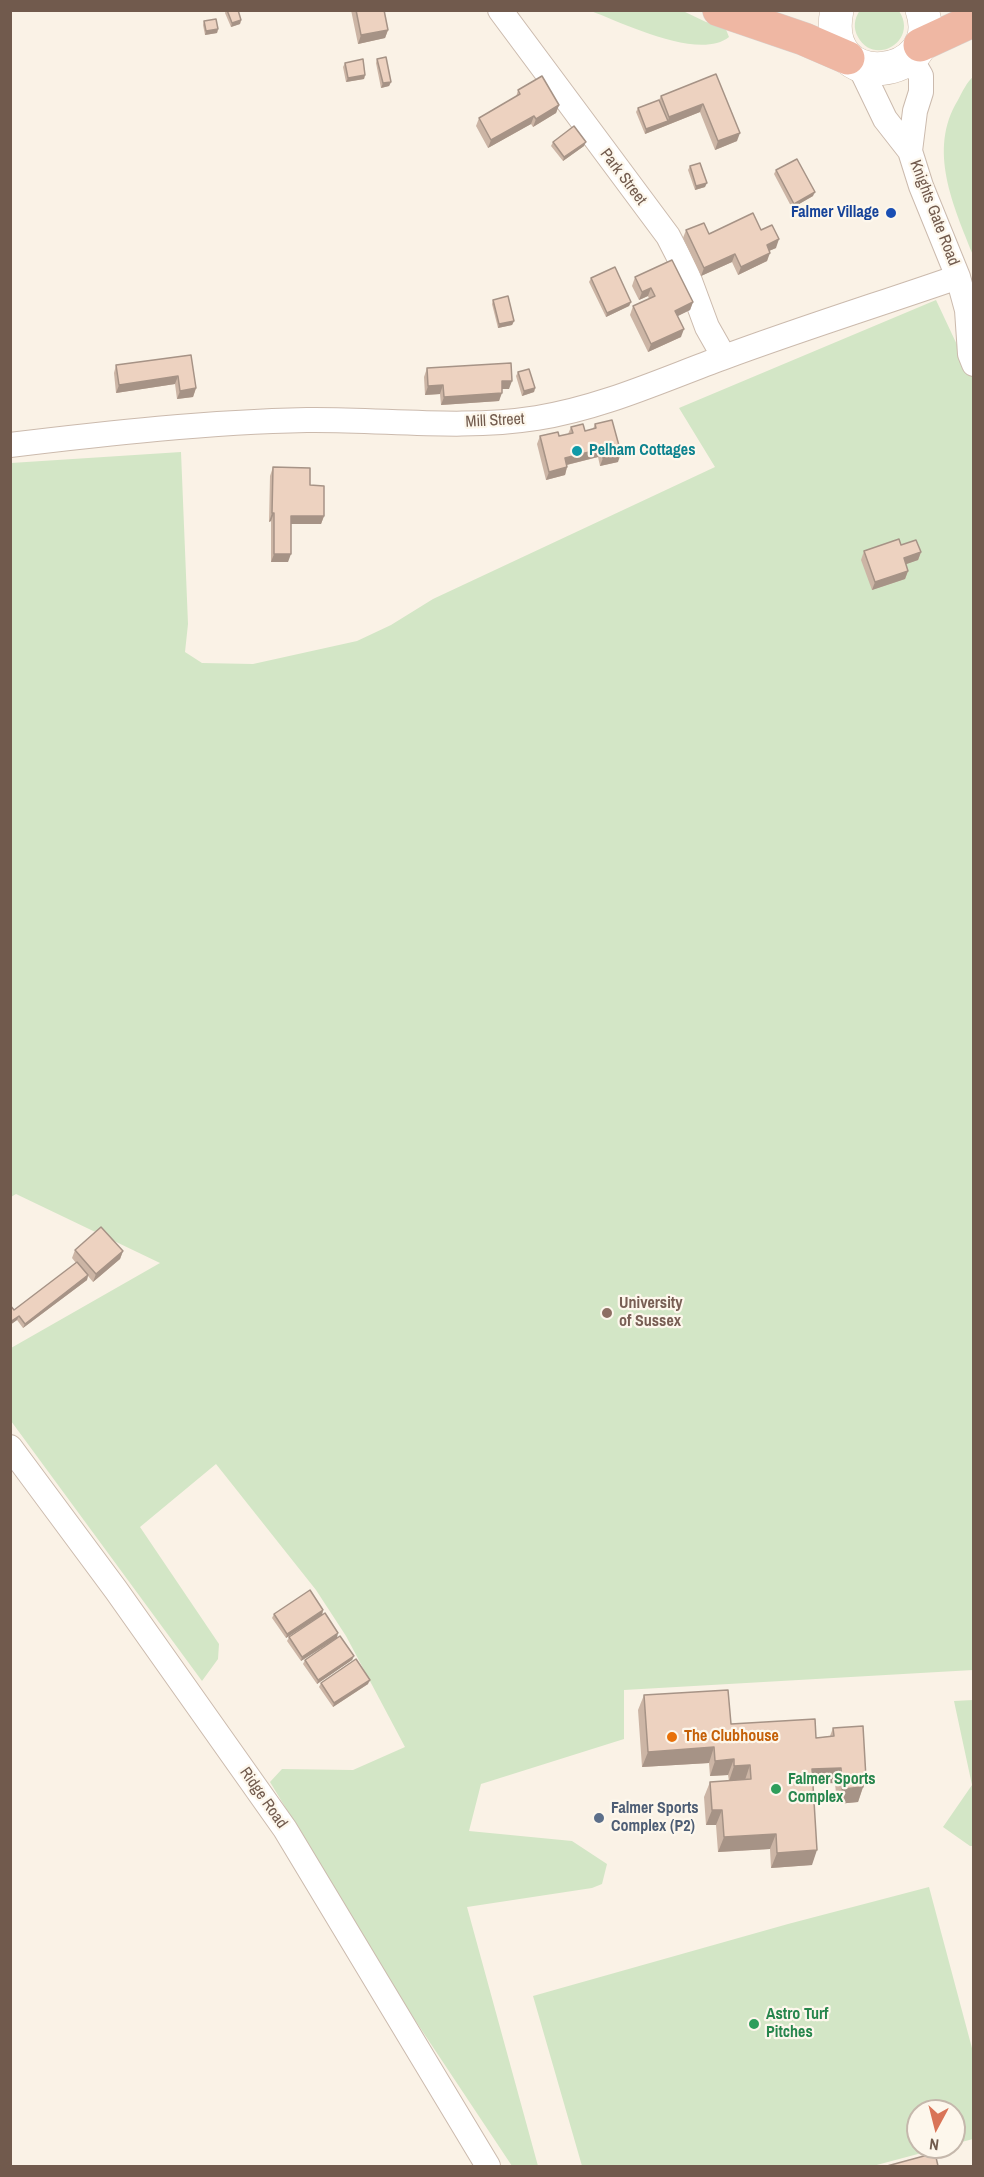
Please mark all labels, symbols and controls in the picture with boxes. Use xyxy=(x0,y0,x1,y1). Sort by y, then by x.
street label: Park Street xyxy=(596,145,650,209)
street label: Knights Gate Road xyxy=(905,157,963,269)
place label: Falmer Village xyxy=(791,203,879,223)
marker: Falmer Village xyxy=(884,206,898,220)
street label: Mill Street xyxy=(465,410,525,432)
place label: Pelham Cottages xyxy=(589,441,695,461)
marker: Pelham Cottages xyxy=(570,444,584,458)
place label: University of Sussex xyxy=(619,1294,682,1332)
marker: University of Sussex xyxy=(600,1306,614,1320)
place label: The Clubhouse xyxy=(684,1727,779,1747)
marker: The Clubhouse xyxy=(665,1730,679,1744)
street label: Ridge Road xyxy=(235,1764,291,1832)
place label: Falmer Sports Complex xyxy=(788,1770,876,1808)
marker: Falmer Sports Complex xyxy=(769,1782,783,1796)
place label: Falmer Sports Complex (P2) xyxy=(611,1799,699,1837)
marker: Falmer Sports Complex (P2) xyxy=(592,1811,606,1825)
place label: Astro Turf Pitches xyxy=(766,2005,828,2043)
marker: Astro Turf Pitches xyxy=(747,2017,761,2031)
north arrow xyxy=(906,2099,966,2159)
text: N xyxy=(928,2133,940,2156)

